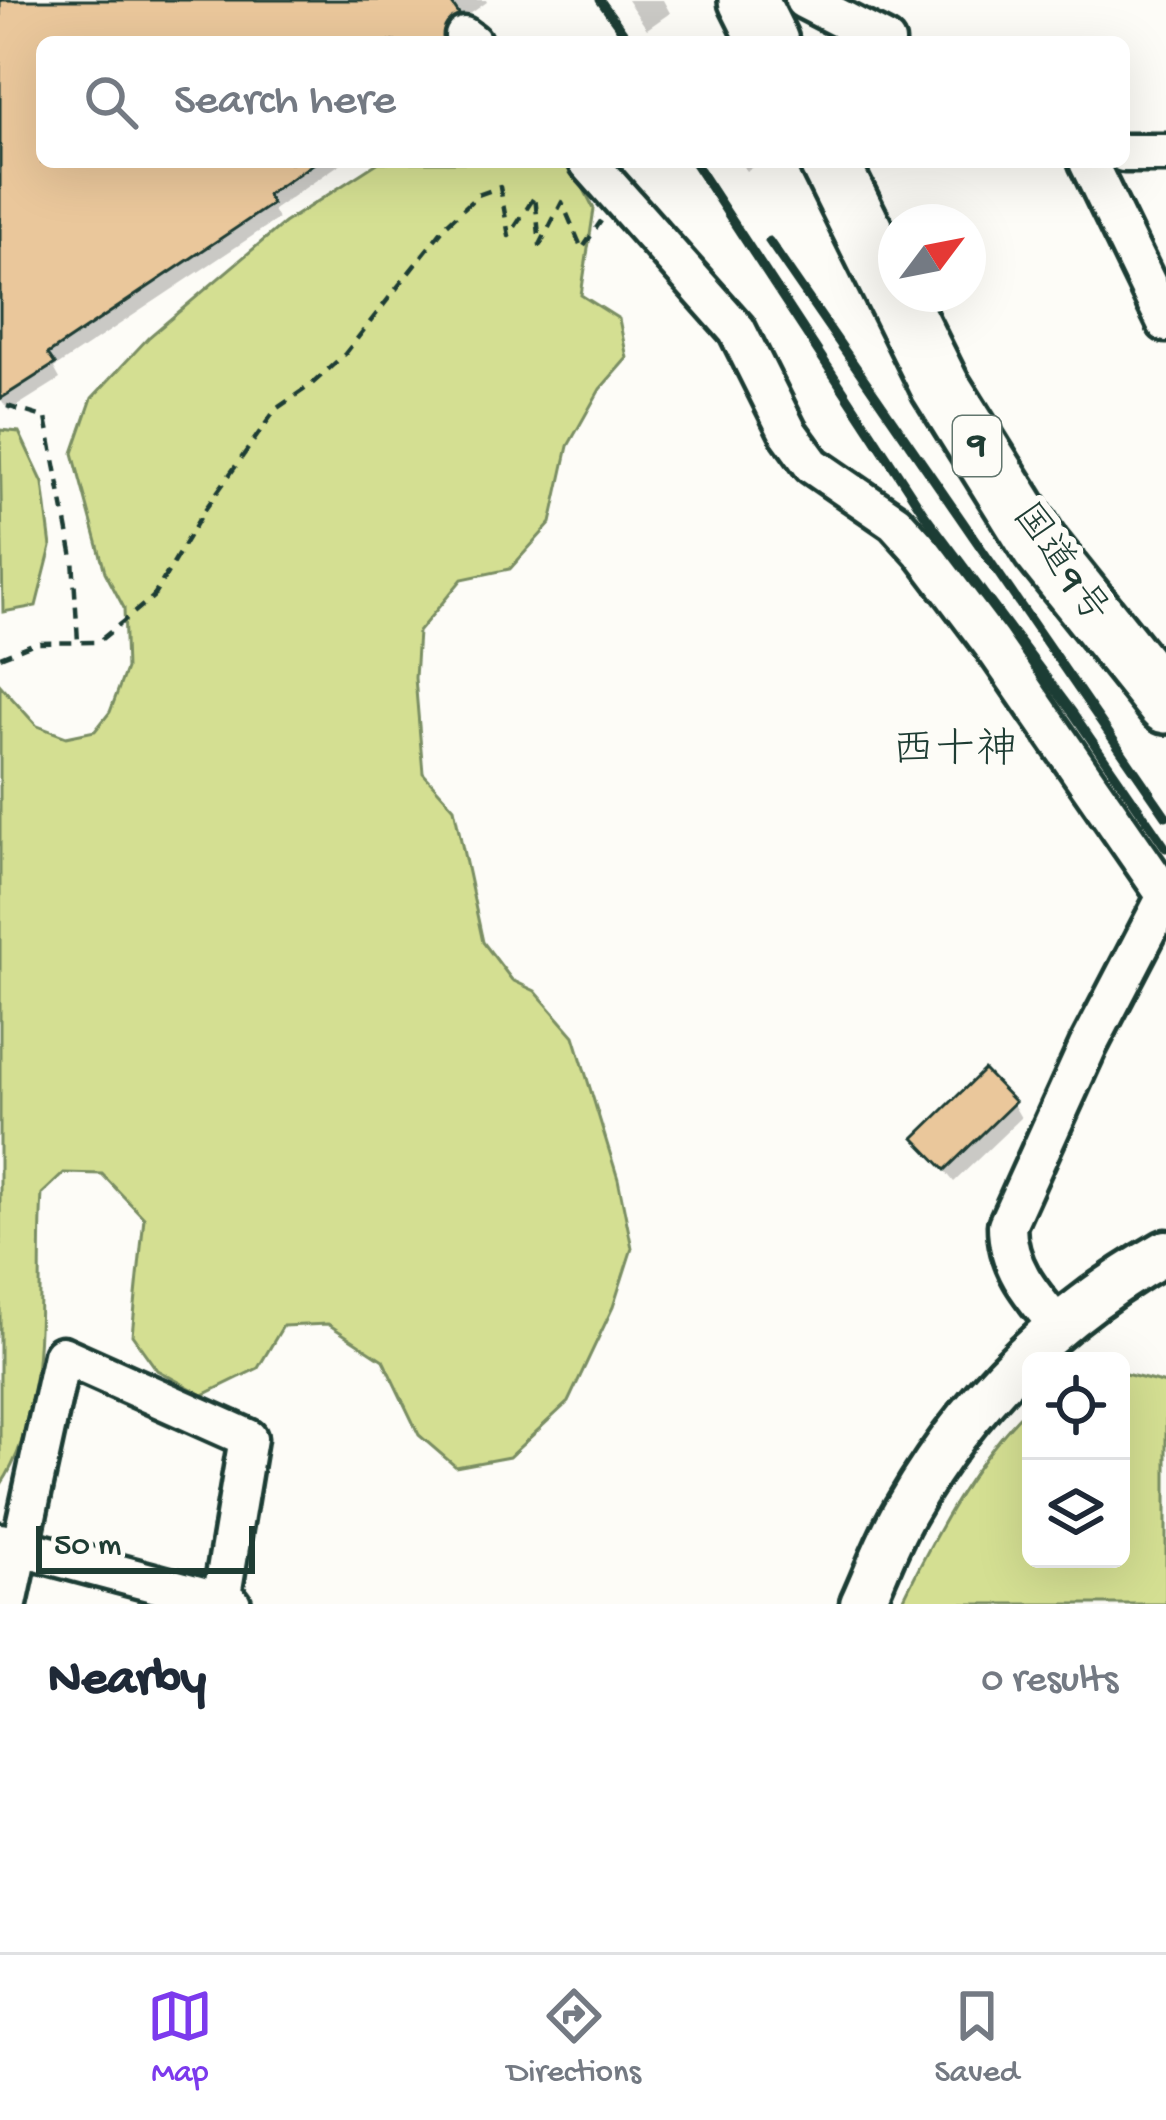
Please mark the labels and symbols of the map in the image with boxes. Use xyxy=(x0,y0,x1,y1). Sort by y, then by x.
north arrow xyxy=(878,204,986,312)
road number: 9 xyxy=(953,416,1001,476)
street label: 国道9号 xyxy=(1000,495,1117,634)
district label: 西十神 xyxy=(892,727,1018,778)
scale bar xyxy=(36,1520,255,1573)

